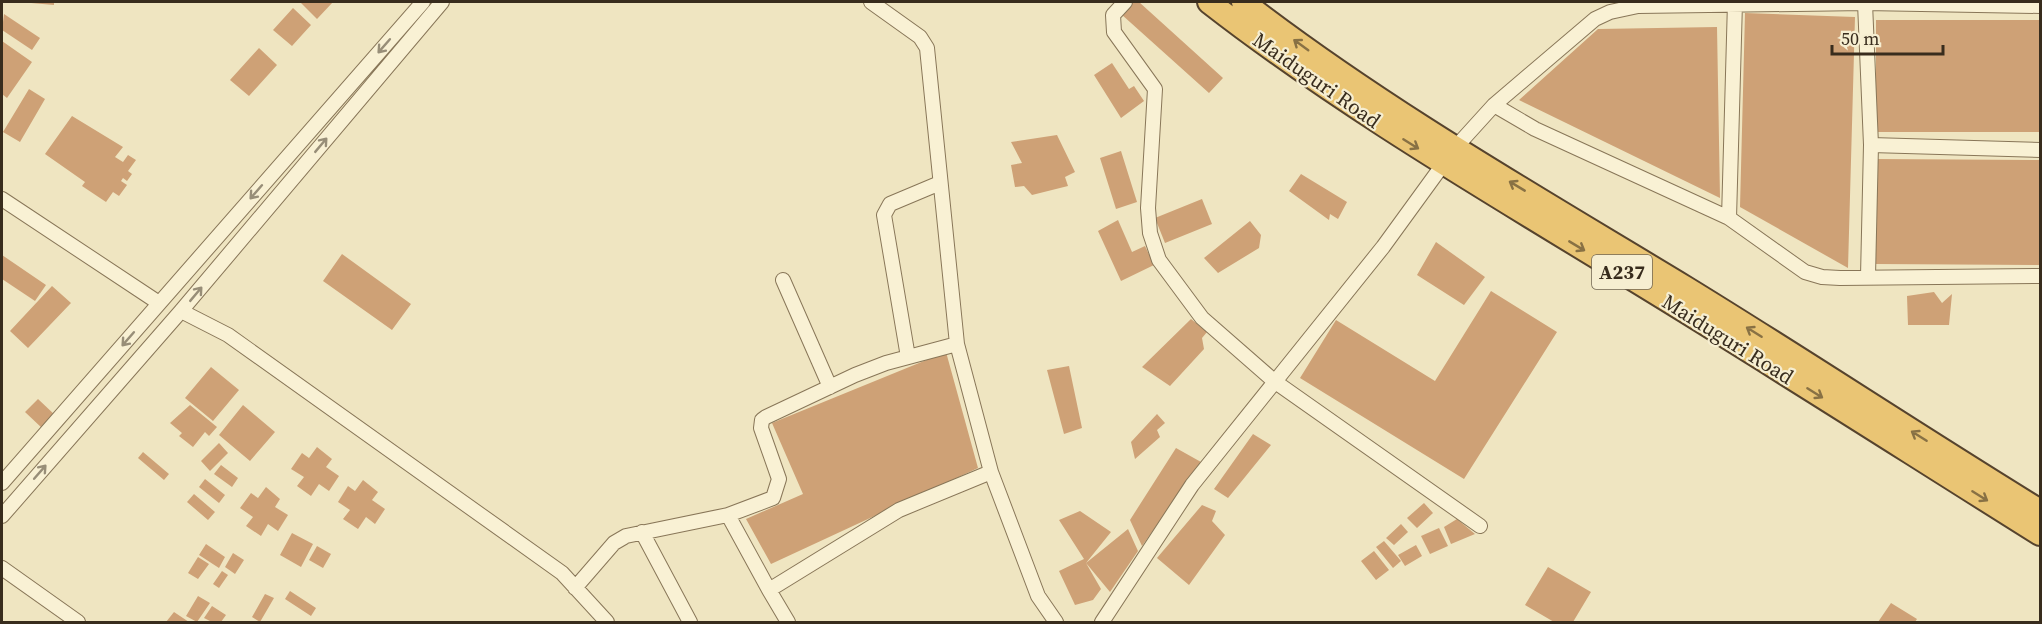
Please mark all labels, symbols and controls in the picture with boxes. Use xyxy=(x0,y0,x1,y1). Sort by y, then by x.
scale bar xyxy=(1832,18,1943,56)
street label: Maiduguri Road xyxy=(1247,25,1387,135)
text: 50 m xyxy=(1841,26,1879,51)
one-way arrow xyxy=(377,38,391,53)
one-way arrow xyxy=(1293,38,1309,51)
one-way arrow xyxy=(315,137,328,153)
one-way arrow xyxy=(1402,139,1419,151)
one-way arrow xyxy=(1509,179,1526,191)
one-way arrow xyxy=(249,184,263,199)
one-way arrow xyxy=(1568,240,1585,252)
road number: A237 xyxy=(1592,255,1652,289)
one-way arrow xyxy=(189,287,203,302)
street label: Maiduguri Road xyxy=(1657,287,1799,391)
one-way arrow xyxy=(1746,325,1763,338)
one-way arrow xyxy=(121,331,134,347)
one-way arrow xyxy=(1806,386,1823,399)
one-way arrow xyxy=(1911,430,1928,442)
one-way arrow xyxy=(33,465,47,480)
one-way arrow xyxy=(1971,491,1988,503)

